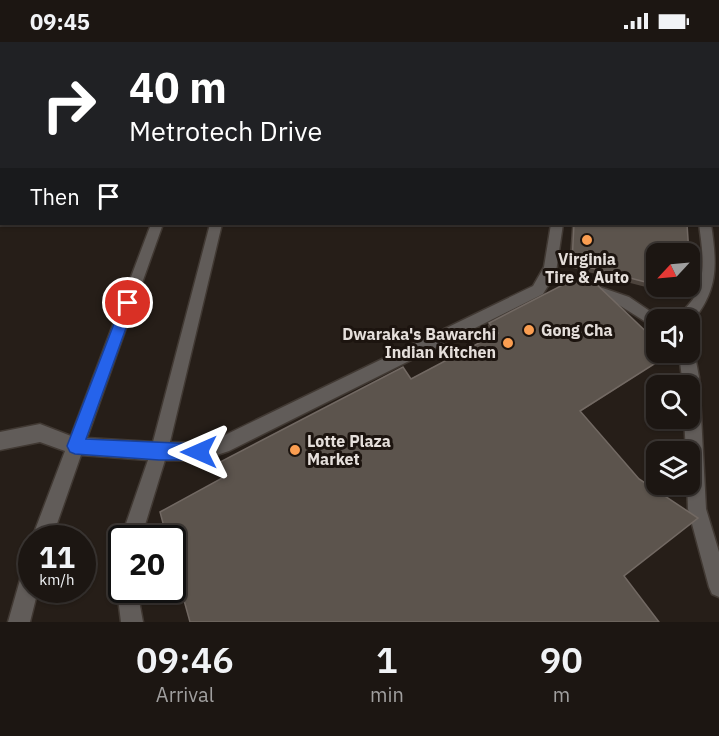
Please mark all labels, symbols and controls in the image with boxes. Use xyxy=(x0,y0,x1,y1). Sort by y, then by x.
text: 09:45 xyxy=(30,7,90,36)
text: 40 m xyxy=(129,60,227,115)
icon: right xyxy=(30,66,108,144)
text: Metrotech Drive xyxy=(129,113,322,148)
icon: arrive xyxy=(92,180,125,213)
text: Then xyxy=(30,182,80,211)
marker: Virginia Tire & Auto xyxy=(580,233,594,247)
north arrow xyxy=(646,243,700,297)
map controls xyxy=(646,243,700,495)
place label: Virginia Tire & Auto xyxy=(545,249,629,287)
pin xyxy=(102,277,153,328)
icon: arrive xyxy=(111,286,144,319)
button: sound xyxy=(646,309,700,363)
place label: Gong Cha xyxy=(541,320,613,340)
marker: Gong Cha xyxy=(522,323,536,337)
place label: Dwaraka's Bawarchi Indian Kitchen xyxy=(342,324,496,362)
marker: Dwaraka's Bawarchi Indian Kitchen xyxy=(501,336,515,350)
button: search xyxy=(646,375,700,429)
position arrow xyxy=(167,420,231,484)
place label: Lotte Plaza Market xyxy=(307,431,391,469)
button: layers xyxy=(646,441,700,495)
marker: Lotte Plaza Market xyxy=(288,443,302,457)
speed limit sign: 20 xyxy=(108,525,186,603)
text: 11 xyxy=(39,537,75,576)
text: km/h xyxy=(39,570,75,589)
text: 09:46 xyxy=(136,636,234,683)
text: 1 xyxy=(376,636,398,683)
text: 90 xyxy=(540,636,583,683)
text: Arrival xyxy=(156,681,214,708)
text: min xyxy=(370,681,404,708)
text: m xyxy=(553,681,570,708)

